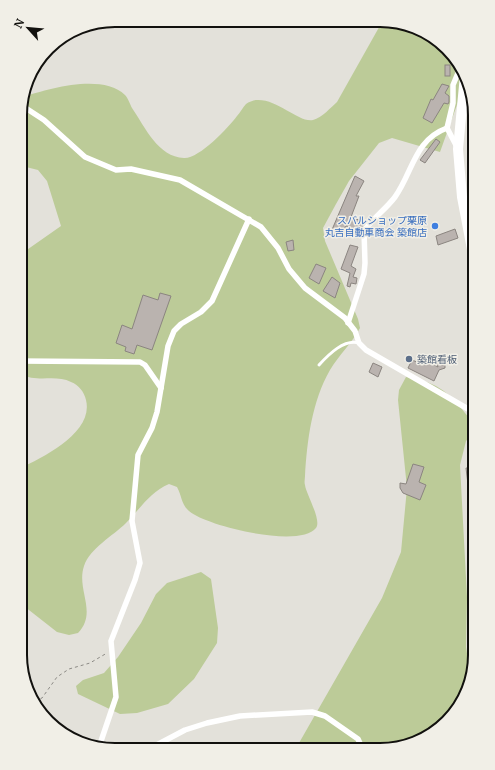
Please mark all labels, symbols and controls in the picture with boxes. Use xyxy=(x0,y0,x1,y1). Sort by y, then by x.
north arrow xyxy=(8,8,48,48)
text: N xyxy=(11,16,27,31)
place label: スバルショップ栗原 丸吉自動車商会 築館店 xyxy=(325,214,427,239)
marker: スバルショップ栗原 丸吉自動車商会 築館店 xyxy=(430,221,440,231)
place label: 築館看板 xyxy=(417,353,457,366)
marker: 築館看板 xyxy=(404,354,414,364)

